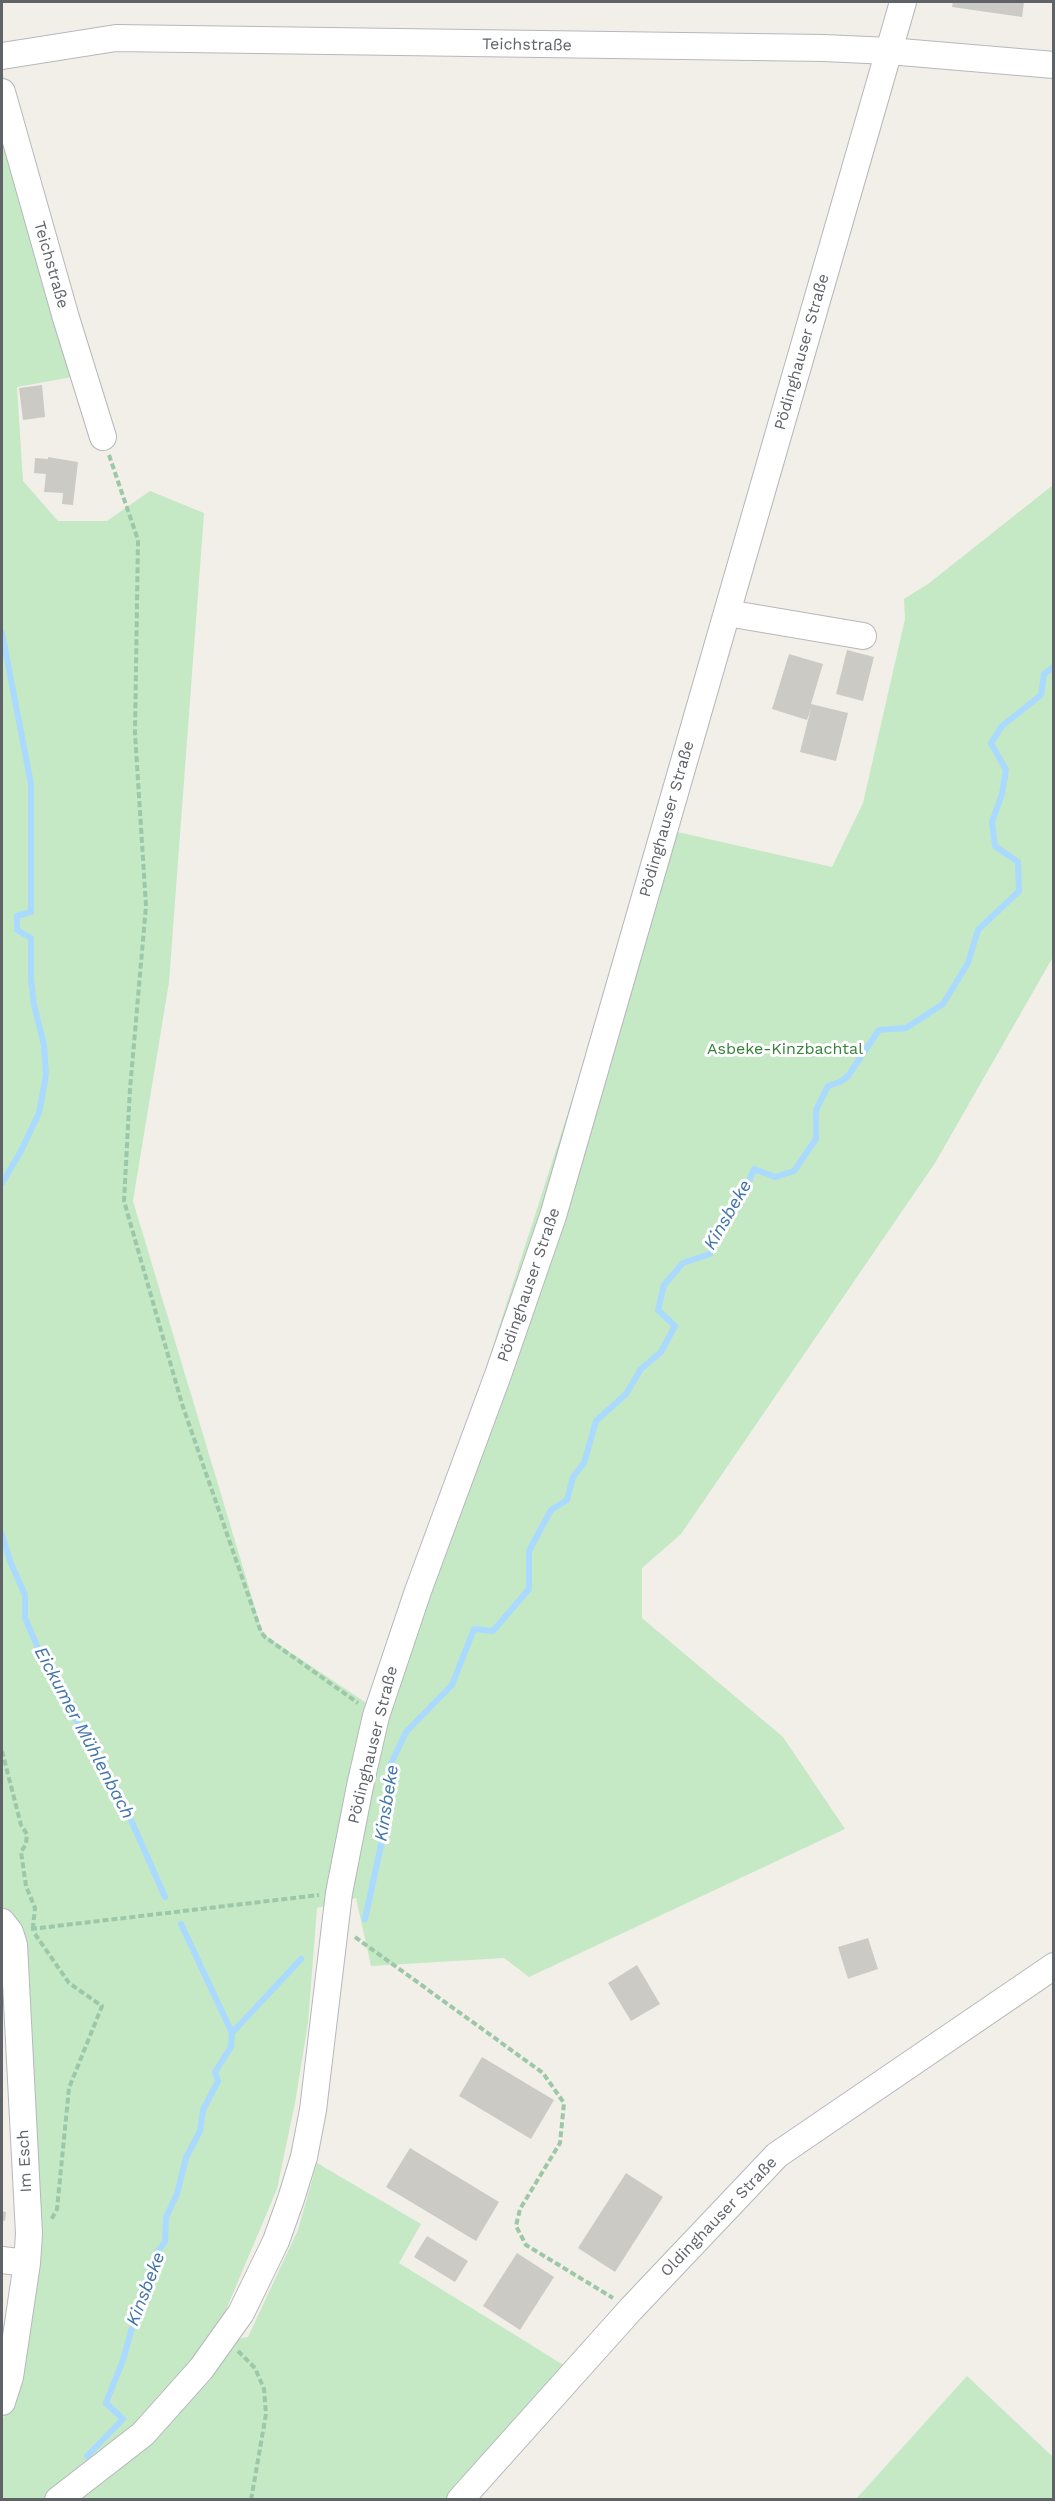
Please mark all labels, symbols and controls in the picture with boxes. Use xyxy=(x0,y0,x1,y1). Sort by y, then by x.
street label: Teichstraße xyxy=(482,35,572,55)
street label: Teichstraße xyxy=(29,219,73,311)
street label: Pödinghauser Straße xyxy=(770,272,834,432)
street label: Pödinghauser Straße xyxy=(635,739,699,899)
park label: Asbeke-Kinzbachtal xyxy=(707,1039,863,1059)
water label: Kinsbeke xyxy=(699,1176,757,1254)
street label: Pödinghauser Straße xyxy=(494,1205,564,1365)
water label: Eickumer Mühlenbach xyxy=(29,1643,139,1823)
street label: Pödinghauser Straße xyxy=(344,1664,402,1826)
water label: Kinsbeke xyxy=(370,1763,404,1843)
street label: Im Esch xyxy=(14,2129,36,2193)
street label: Oldinghauser Straße xyxy=(657,2153,781,2281)
water label: Kinsbeke xyxy=(122,2249,170,2329)

